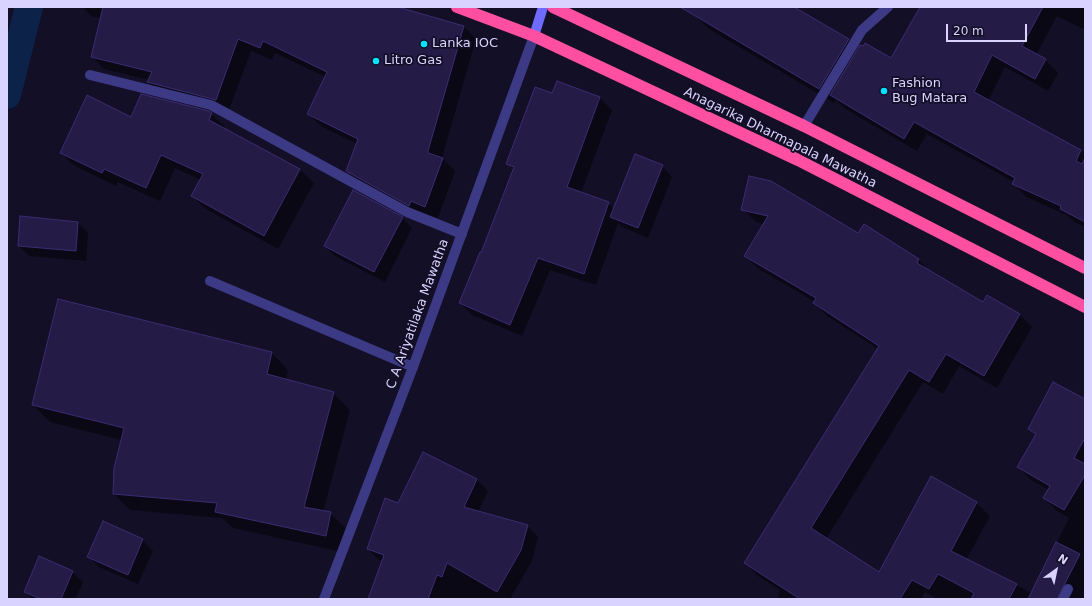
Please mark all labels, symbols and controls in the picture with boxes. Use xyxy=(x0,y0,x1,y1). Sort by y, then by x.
scale bar xyxy=(948,16,1029,42)
text: 20 m xyxy=(953,24,984,38)
place label: Lanka IOC xyxy=(432,36,498,52)
marker: Lanka IOC xyxy=(419,39,429,49)
place label: Litro Gas xyxy=(384,53,442,69)
marker: Litro Gas xyxy=(371,56,381,66)
place label: Fashion Bug Matara xyxy=(892,76,967,107)
street label: Anagarika Dharmapala Mawatha xyxy=(681,84,879,192)
marker: Fashion Bug Matara xyxy=(879,86,889,96)
street label: C A Ariyatilaka Mawatha xyxy=(384,237,452,391)
north arrow xyxy=(1036,550,1076,590)
text: N xyxy=(1055,552,1070,567)

